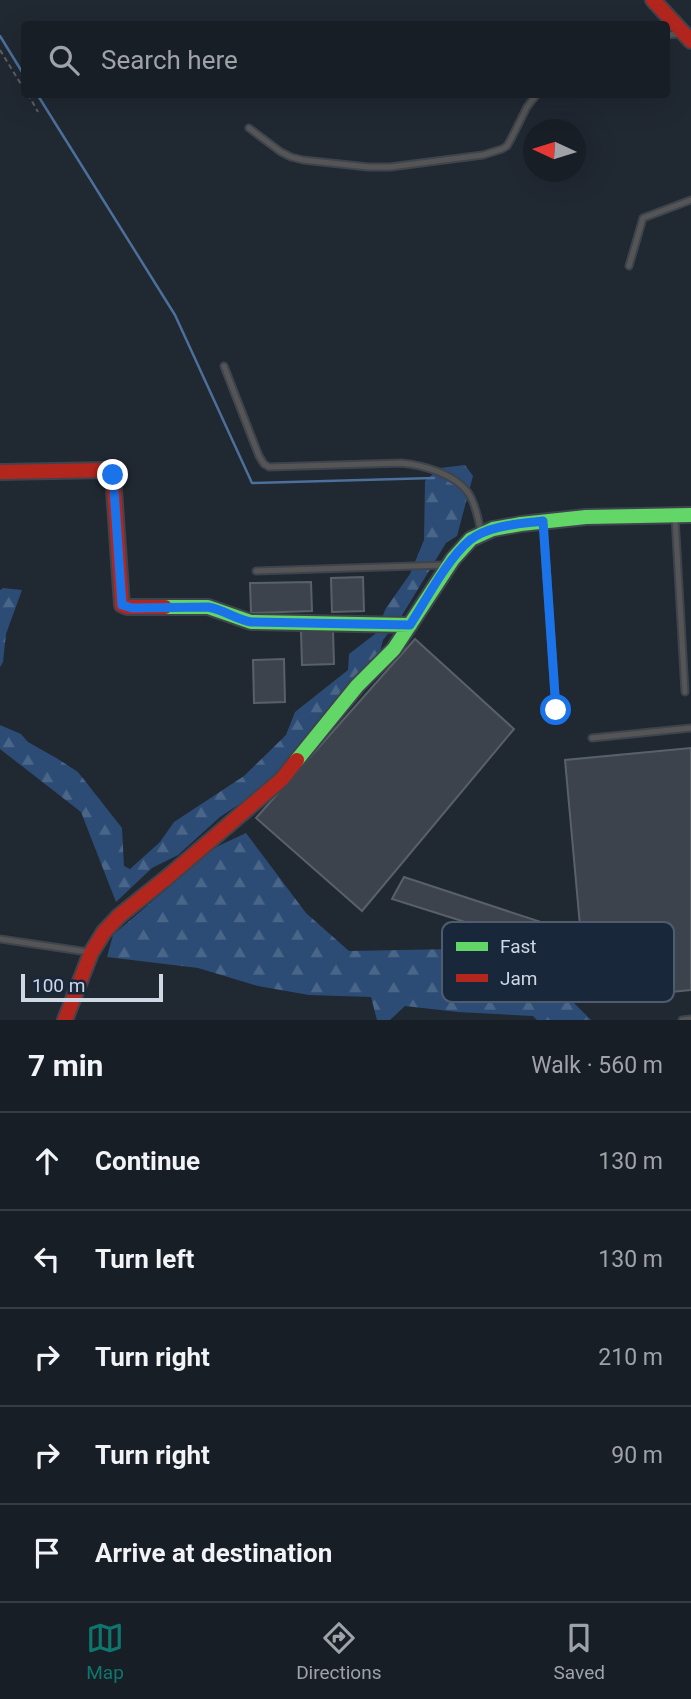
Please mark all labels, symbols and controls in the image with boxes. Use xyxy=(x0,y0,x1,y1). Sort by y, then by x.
search box xyxy=(21,21,670,98)
icon: search xyxy=(45,41,83,79)
text: Search here xyxy=(101,45,238,75)
north arrow xyxy=(523,119,586,182)
route end xyxy=(97,459,128,490)
route start xyxy=(540,694,571,725)
legend xyxy=(442,922,674,1002)
text: Fast xyxy=(500,935,537,958)
text: Jam xyxy=(500,967,537,990)
scale bar xyxy=(21,971,163,1003)
text: 100 m xyxy=(32,974,85,997)
text: 7 min xyxy=(28,1048,103,1083)
text: Walk · 560 m xyxy=(531,1052,663,1079)
icon: ahead xyxy=(28,1142,66,1180)
text: Continue xyxy=(95,1146,200,1176)
text: 130 m xyxy=(598,1148,663,1175)
icon: left xyxy=(28,1240,66,1278)
text: Turn left xyxy=(95,1244,194,1274)
text: 130 m xyxy=(598,1246,663,1273)
icon: right xyxy=(28,1338,66,1376)
text: Turn right xyxy=(95,1342,210,1372)
text: 210 m xyxy=(598,1344,663,1371)
icon: right xyxy=(28,1436,66,1474)
text: Turn right xyxy=(95,1440,210,1470)
text: 90 m xyxy=(611,1442,663,1469)
icon: arrive xyxy=(28,1534,66,1572)
text: Arrive at destination xyxy=(95,1538,332,1568)
tab: Map xyxy=(86,1619,124,1684)
tab: Directions xyxy=(296,1619,381,1684)
tab: Saved xyxy=(554,1619,605,1684)

